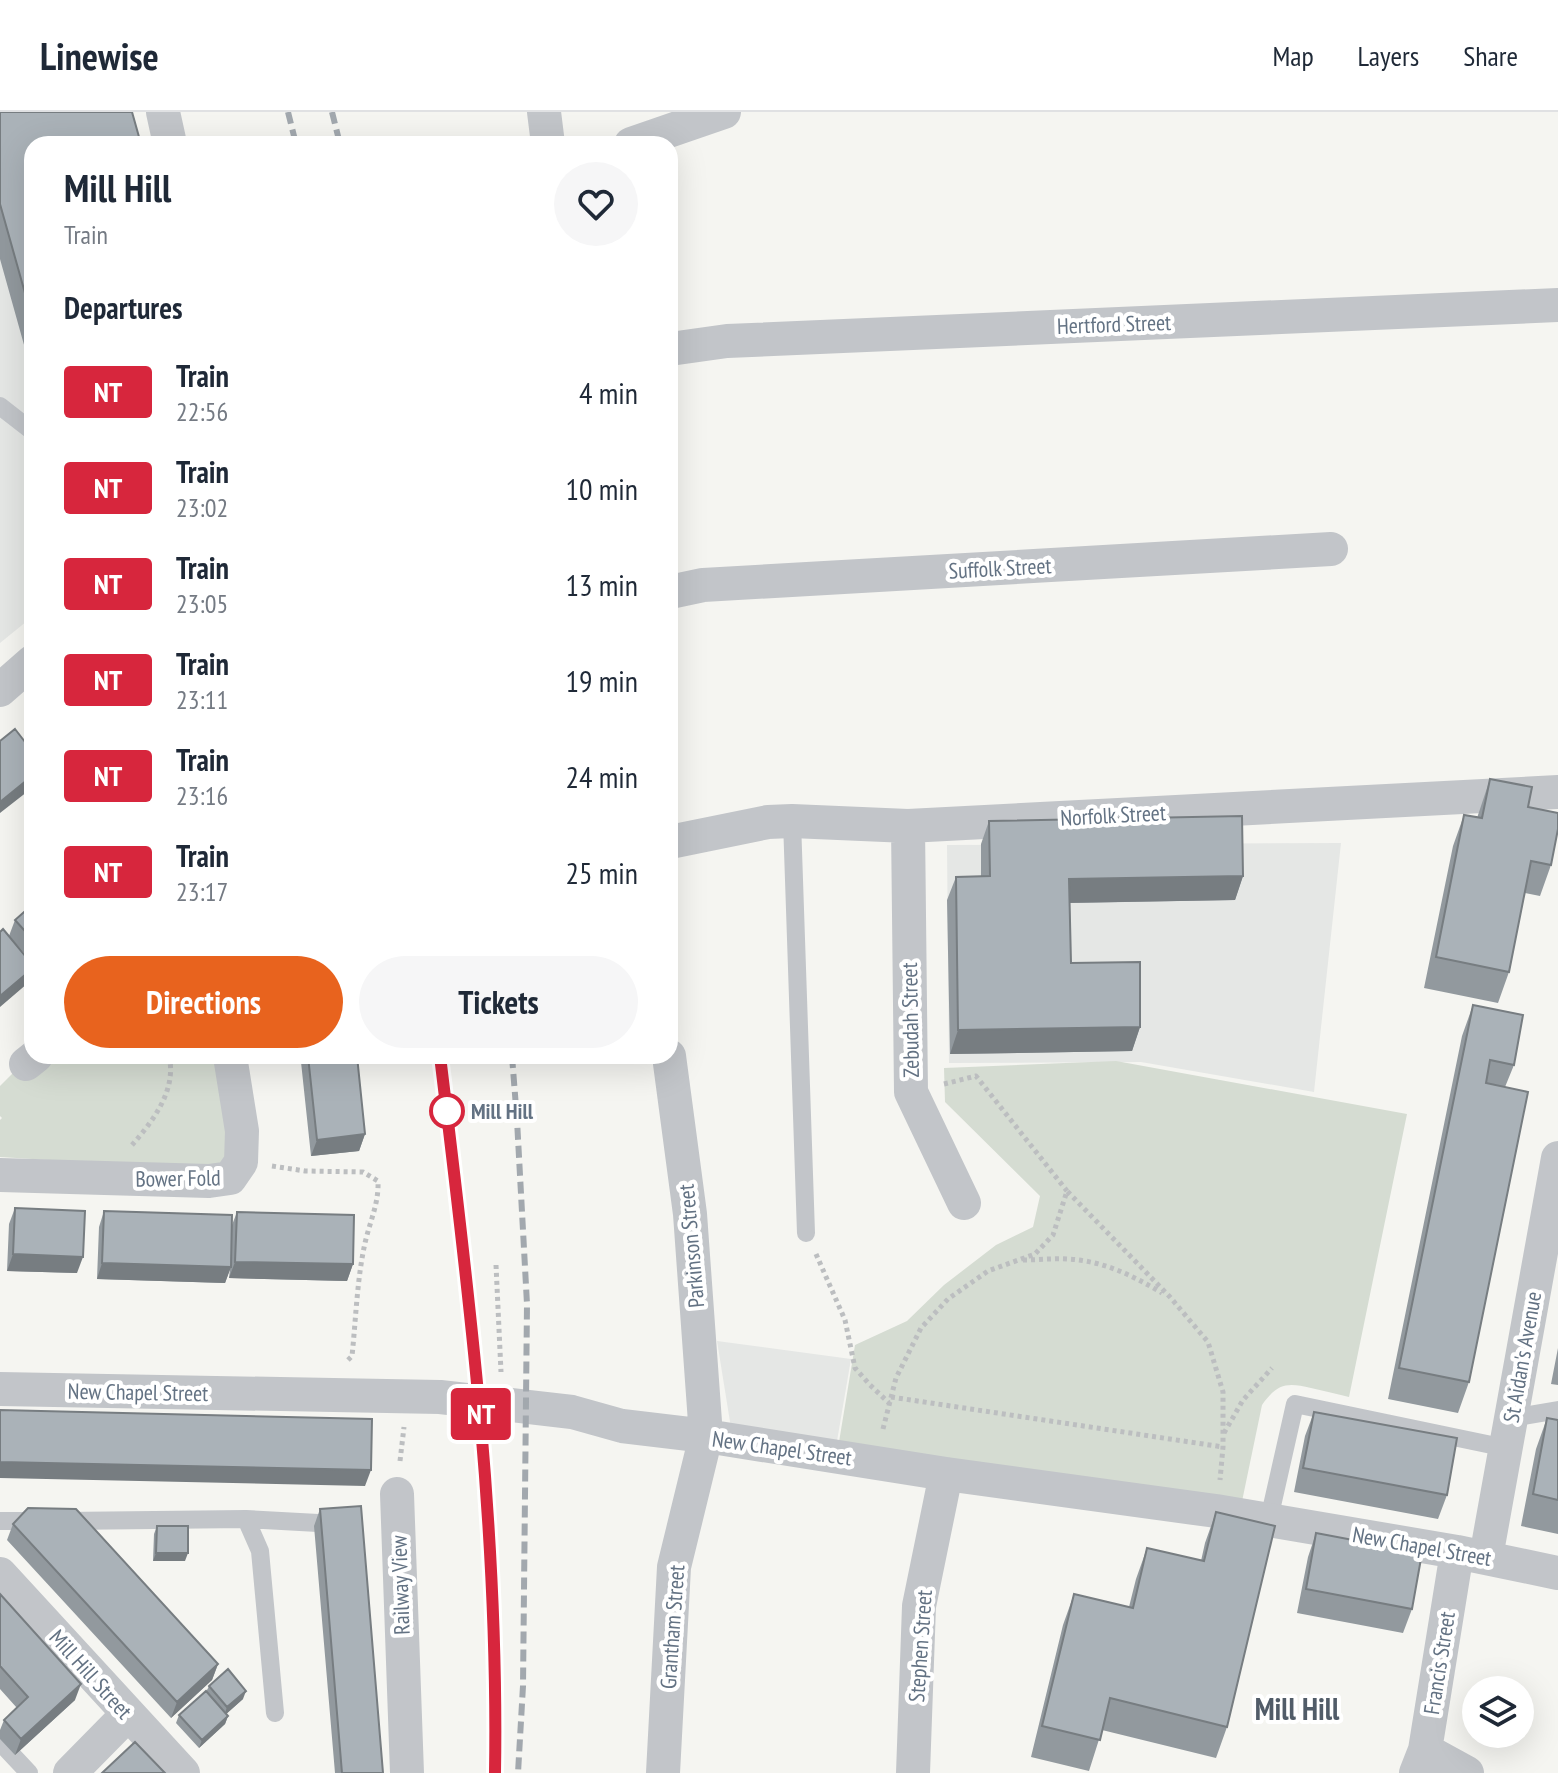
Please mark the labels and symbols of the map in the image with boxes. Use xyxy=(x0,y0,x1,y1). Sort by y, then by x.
street label: Hertford Street xyxy=(1056,308,1172,340)
street label: Suffolk Street xyxy=(948,551,1052,585)
street label: Norfolk Street xyxy=(1059,798,1167,832)
street label: Zebudah Street xyxy=(895,962,925,1078)
marker: Mill Hill xyxy=(430,1094,464,1128)
place label: Mill Hill xyxy=(471,1097,534,1125)
street label: Bower Fold xyxy=(135,1163,221,1193)
street label: Parkinson Street xyxy=(672,1183,710,1309)
street label: St Aidan's Avenue xyxy=(1497,1289,1547,1425)
street label: New Chapel Street xyxy=(68,1377,208,1407)
line badge: NT xyxy=(445,1388,517,1440)
street label: New Chapel Street xyxy=(710,1424,854,1472)
street label: New Chapel Street xyxy=(1350,1520,1494,1572)
street label: Railway View xyxy=(384,1535,416,1635)
street label: Grantham Street xyxy=(654,1564,690,1690)
street label: Stephen Street xyxy=(902,1589,938,1703)
street label: Francis Street xyxy=(1417,1610,1461,1716)
street label: Mill Hill Street xyxy=(44,1623,138,1725)
district label: Mill Hill xyxy=(1255,1689,1340,1728)

